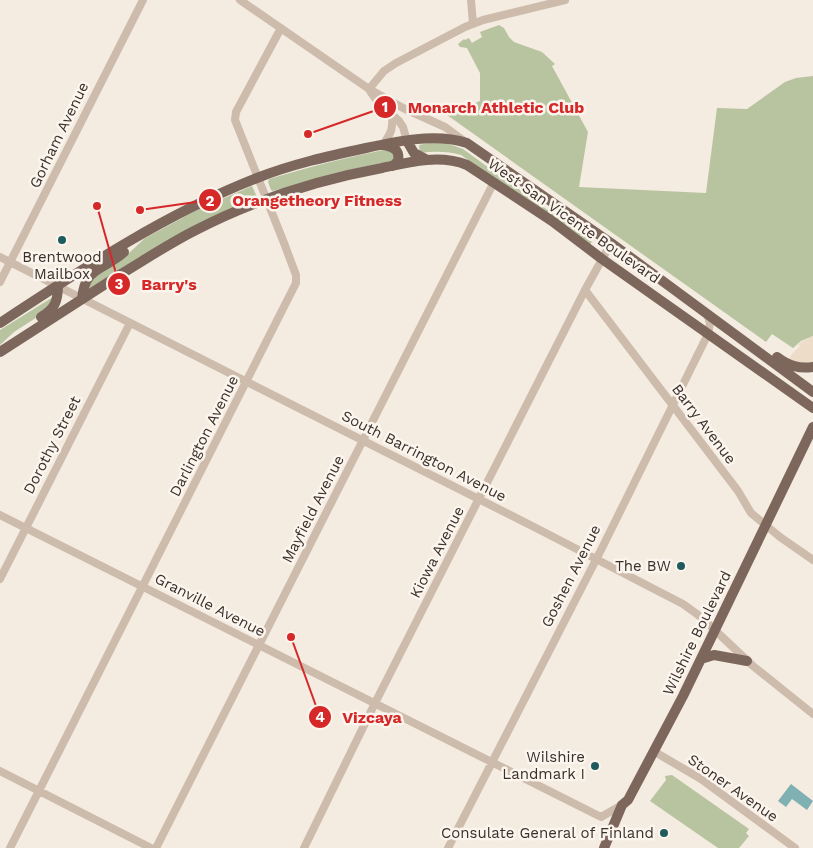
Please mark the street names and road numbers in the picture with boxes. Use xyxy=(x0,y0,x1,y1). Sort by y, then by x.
street label: Gorham Avenue xyxy=(26,79,92,191)
street label: West San Vicente Boulevard xyxy=(484,154,664,288)
street label: Darlington Avenue xyxy=(166,372,242,500)
street label: Barry Avenue xyxy=(668,380,740,468)
street label: Dorothy Street xyxy=(20,392,85,497)
street label: South Barrington Avenue xyxy=(339,407,509,505)
street label: Mayfield Avenue xyxy=(278,452,348,566)
street label: Kiowa Avenue xyxy=(406,503,468,601)
street label: Goshen Avenue xyxy=(537,522,605,630)
street label: Wilshire Boulevard xyxy=(659,568,735,698)
street label: Granville Avenue xyxy=(152,569,268,641)
street label: Stoner Avenue xyxy=(684,750,782,826)

